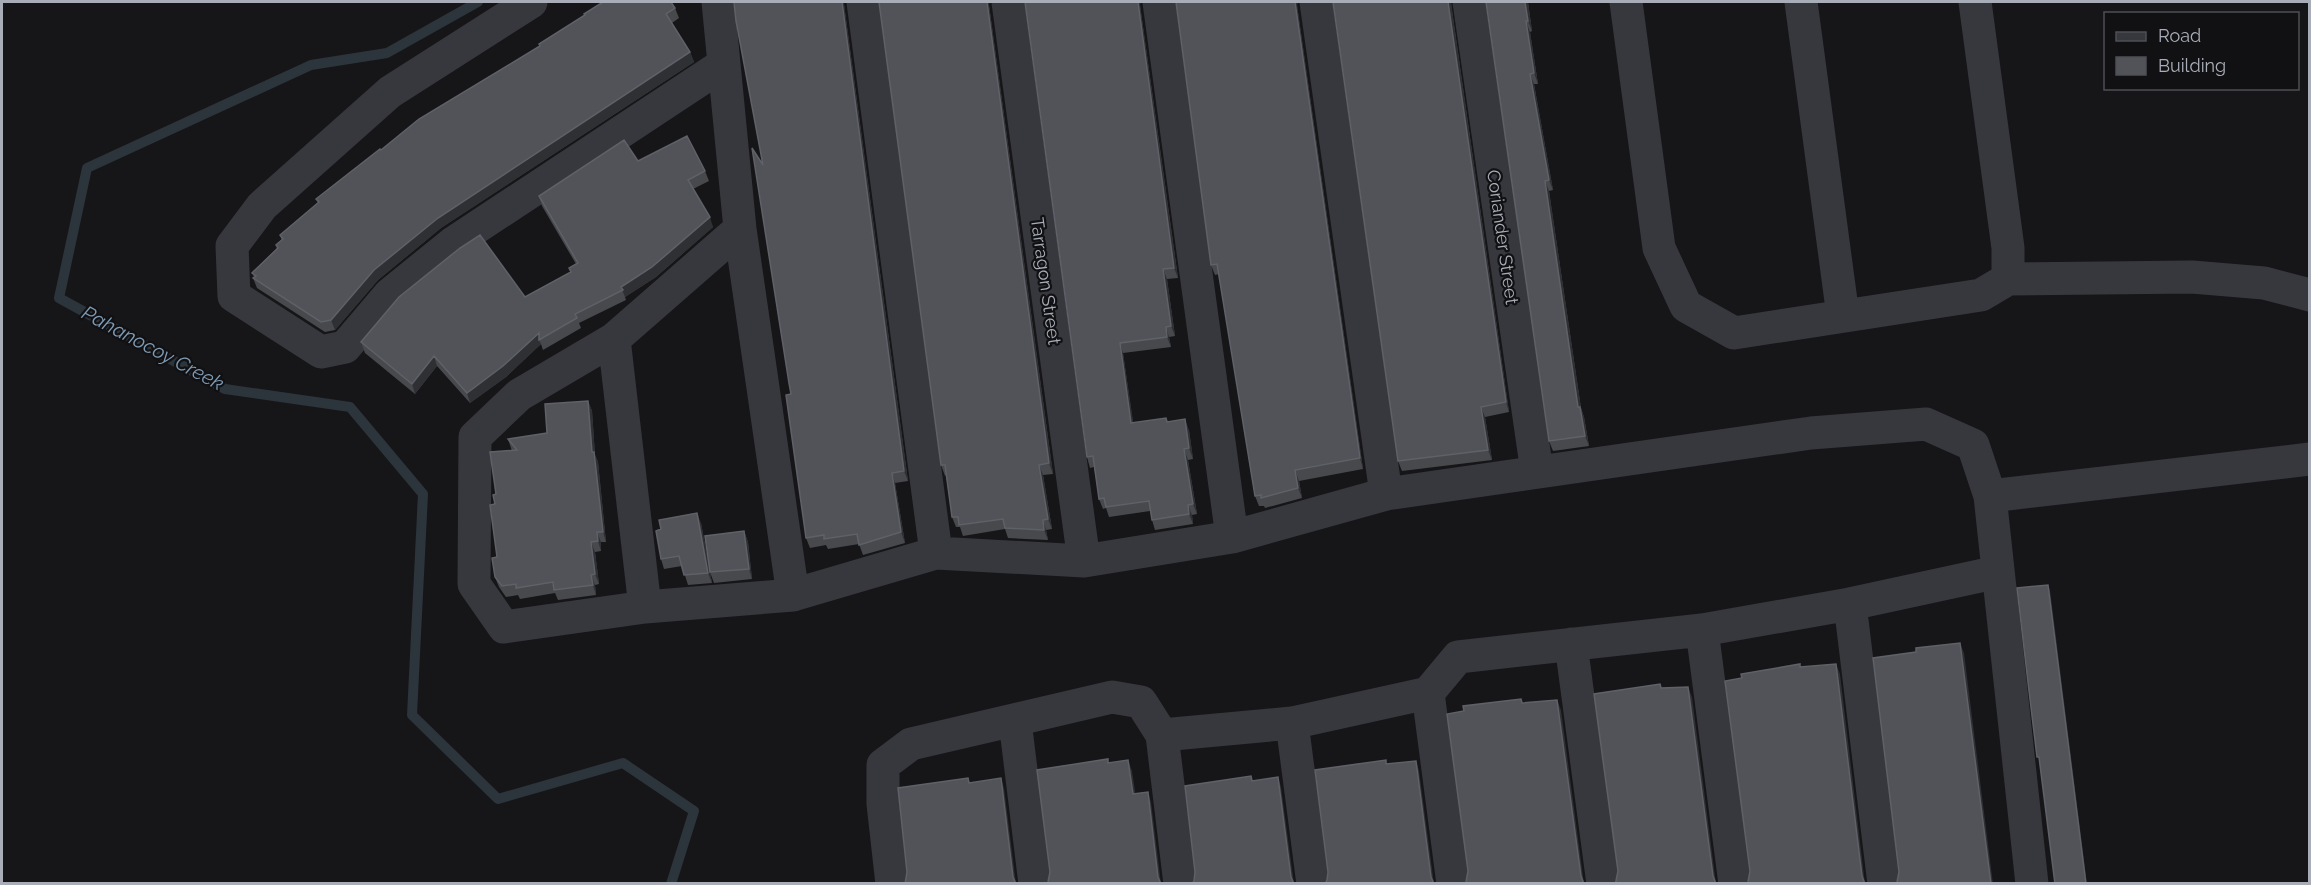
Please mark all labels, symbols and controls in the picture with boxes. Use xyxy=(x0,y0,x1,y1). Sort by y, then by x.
legend xyxy=(2104,12,2299,90)
text: Road xyxy=(2158,25,2201,46)
text: Building xyxy=(2158,55,2226,76)
street label: Coriander Street xyxy=(1483,168,1523,306)
street label: Tarragon Street xyxy=(1027,216,1065,346)
water label: Pahanocoy Creek xyxy=(78,300,228,396)

